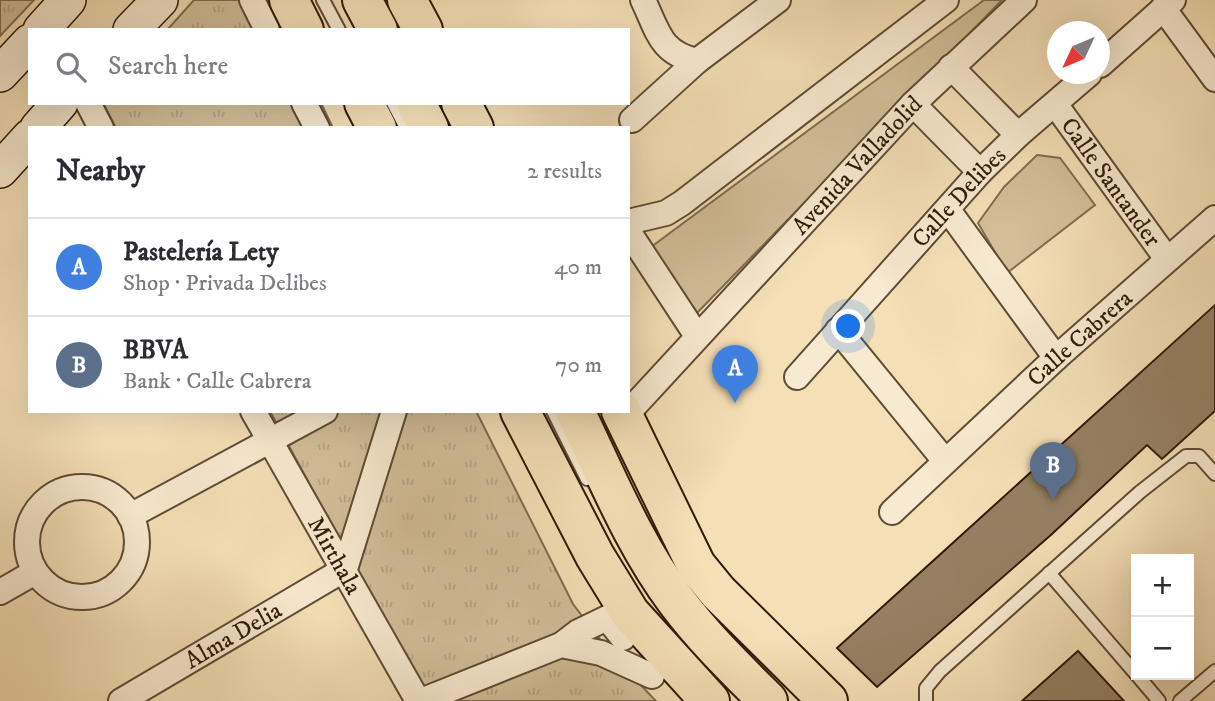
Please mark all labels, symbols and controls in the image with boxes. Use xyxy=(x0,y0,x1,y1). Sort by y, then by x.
north arrow xyxy=(1047,21,1110,84)
search box xyxy=(28,28,630,105)
icon: search xyxy=(52,48,90,86)
text: Search here xyxy=(108,50,228,83)
street label: Avenida Valladolid xyxy=(786,89,929,242)
street label: Calle Santander xyxy=(1054,112,1167,253)
street label: Calle Delibes xyxy=(906,141,1013,254)
text: Nearby xyxy=(56,153,145,190)
text: 2 results xyxy=(527,157,602,186)
text: Pastelería Lety xyxy=(123,236,279,269)
text: A xyxy=(72,253,86,282)
text: 40 m xyxy=(554,253,602,282)
text: Shop · Privada Delibes xyxy=(123,269,327,298)
street label: Calle Cabrera xyxy=(1021,283,1140,393)
your location xyxy=(831,309,865,343)
text: BBVA xyxy=(123,334,188,367)
pin: A xyxy=(712,345,758,403)
text: B xyxy=(72,351,86,380)
text: 70 m xyxy=(555,351,602,380)
text: Bank · Calle Cabrera xyxy=(123,367,312,396)
pin: B xyxy=(1030,442,1076,500)
street label: Mirthala xyxy=(300,511,369,601)
map controls xyxy=(1131,554,1194,680)
button: + xyxy=(1131,554,1194,617)
street label: Alma Delia xyxy=(180,595,288,676)
button: − xyxy=(1131,617,1194,680)

